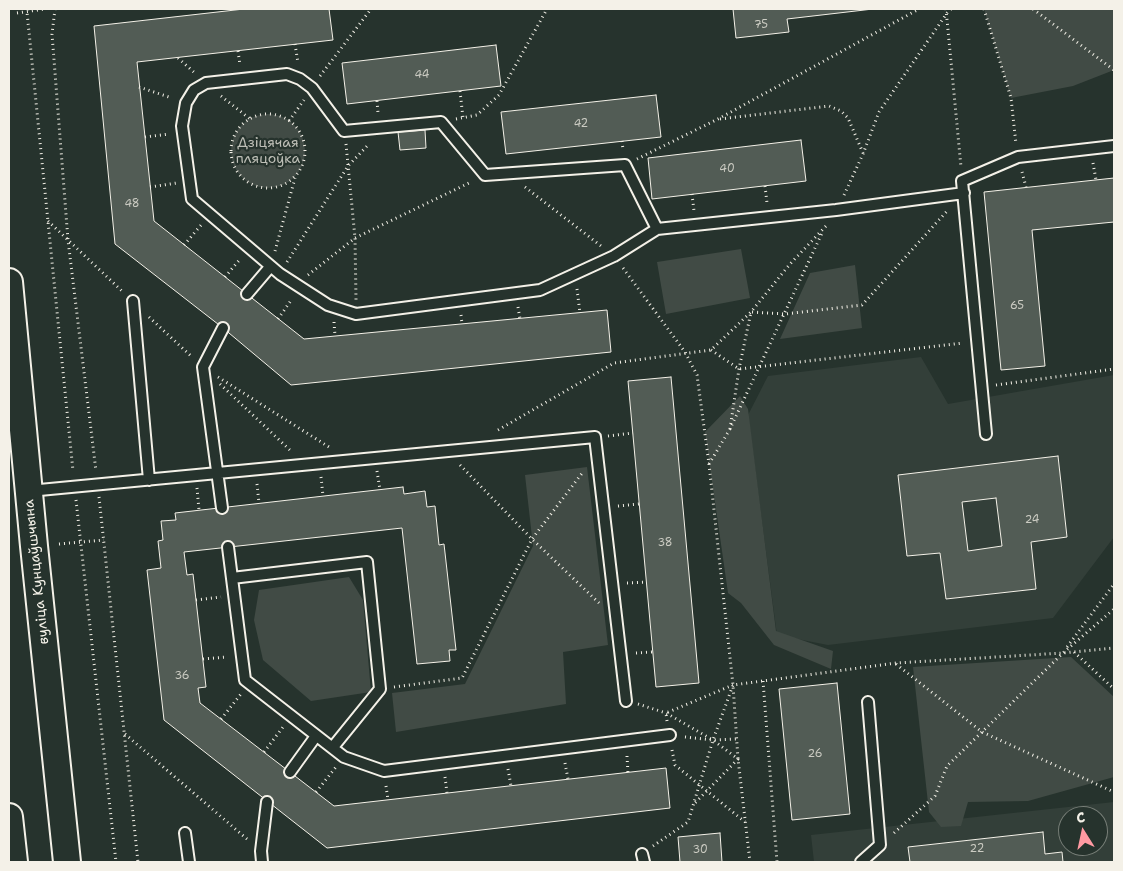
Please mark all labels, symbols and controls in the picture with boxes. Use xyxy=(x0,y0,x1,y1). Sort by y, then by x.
house number: 75 xyxy=(754,18,768,32)
house number: 44 xyxy=(414,68,430,82)
house number: 42 xyxy=(574,117,588,131)
park label: Дзіцячая пляцоўка xyxy=(236,135,300,168)
house number: 40 xyxy=(719,162,735,176)
house number: 48 xyxy=(124,197,140,211)
house number: 65 xyxy=(1010,299,1024,313)
street label: вуліца Кунцаўшчына xyxy=(21,499,53,645)
house number: 24 xyxy=(1025,513,1039,527)
house number: 38 xyxy=(657,536,673,550)
house number: 36 xyxy=(174,669,190,683)
house number: 26 xyxy=(808,747,822,761)
north arrow xyxy=(1058,806,1108,856)
text: С xyxy=(1075,808,1086,827)
house number: 22 xyxy=(970,842,984,856)
house number: 30 xyxy=(692,843,708,857)

